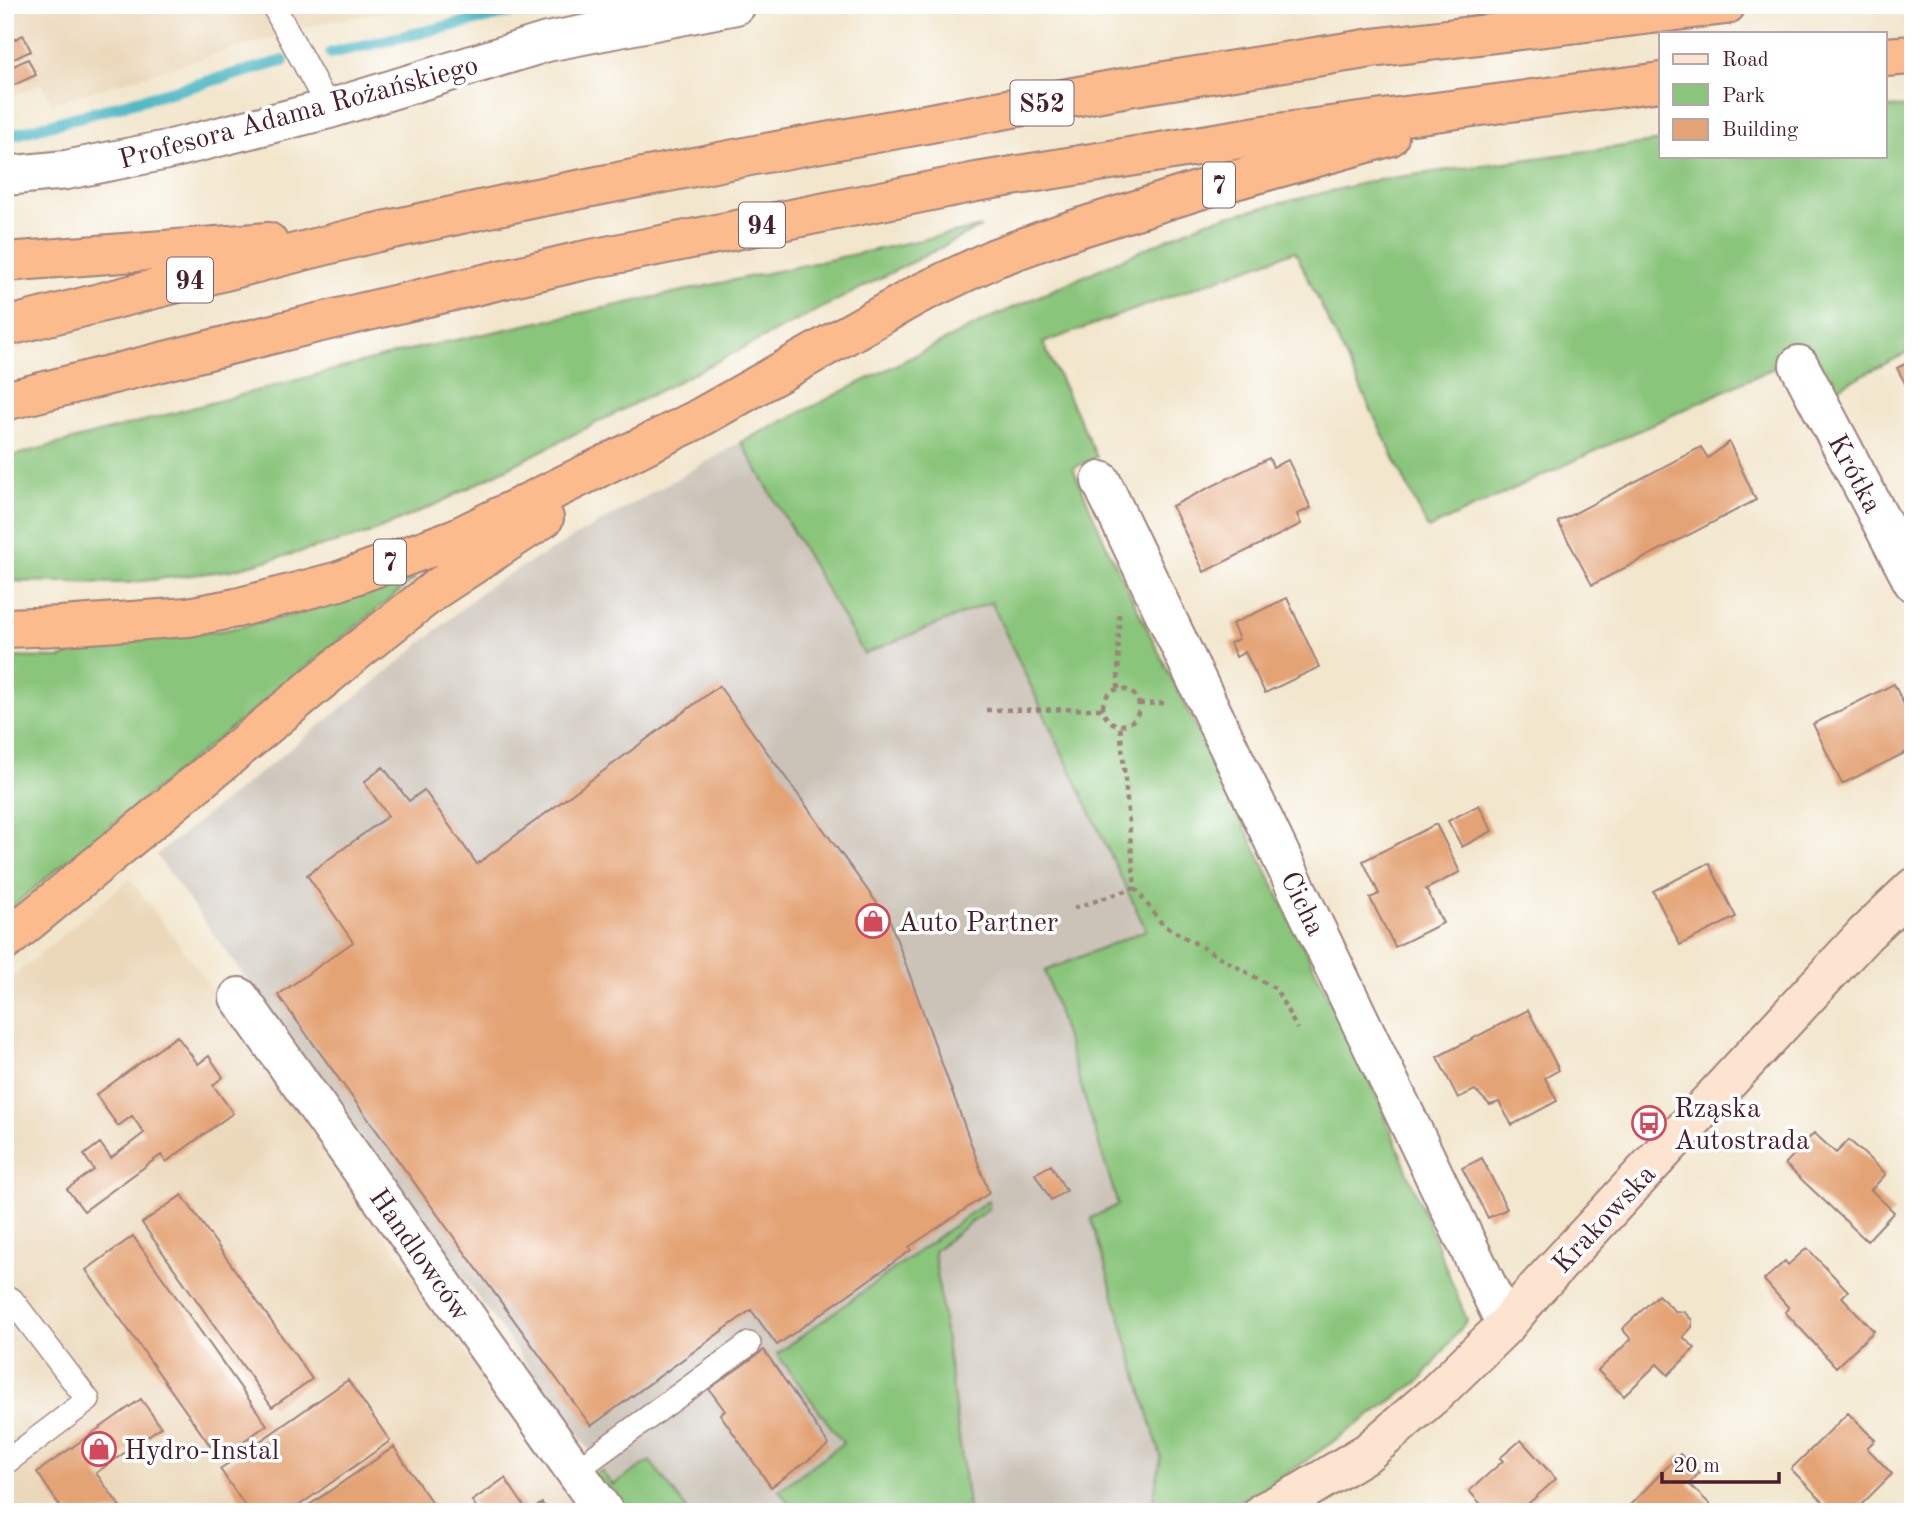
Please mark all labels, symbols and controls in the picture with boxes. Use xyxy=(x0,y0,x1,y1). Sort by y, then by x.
legend xyxy=(1659,32,1886,158)
text: Road xyxy=(1722,50,1769,71)
street label: Profesora Adama Rożańskiego xyxy=(116,52,482,175)
road number: S52 xyxy=(1010,80,1074,125)
text: Park xyxy=(1722,86,1765,107)
text: Building xyxy=(1722,120,1799,141)
road number: 7 xyxy=(1203,162,1235,208)
road number: 94 xyxy=(739,202,785,248)
road number: 94 xyxy=(167,258,213,302)
street label: Krótka xyxy=(1821,430,1886,519)
road number: 7 xyxy=(374,540,406,584)
street label: Cicha xyxy=(1274,868,1329,941)
shop icon: Auto Partner xyxy=(854,902,892,940)
place label: Auto Partner xyxy=(898,910,1058,938)
place label: Rząska Autostrada xyxy=(1674,1096,1810,1156)
bus stop icon: Rząska Autostrada xyxy=(1630,1104,1668,1142)
street label: Krakowska xyxy=(1548,1160,1662,1280)
street label: Handlowców xyxy=(363,1184,474,1327)
shop icon: Hydro-Instal xyxy=(80,1430,118,1468)
place label: Hydro-Instal xyxy=(124,1438,279,1466)
scale bar xyxy=(1662,1440,1780,1484)
text: 20 m xyxy=(1673,1456,1720,1477)

